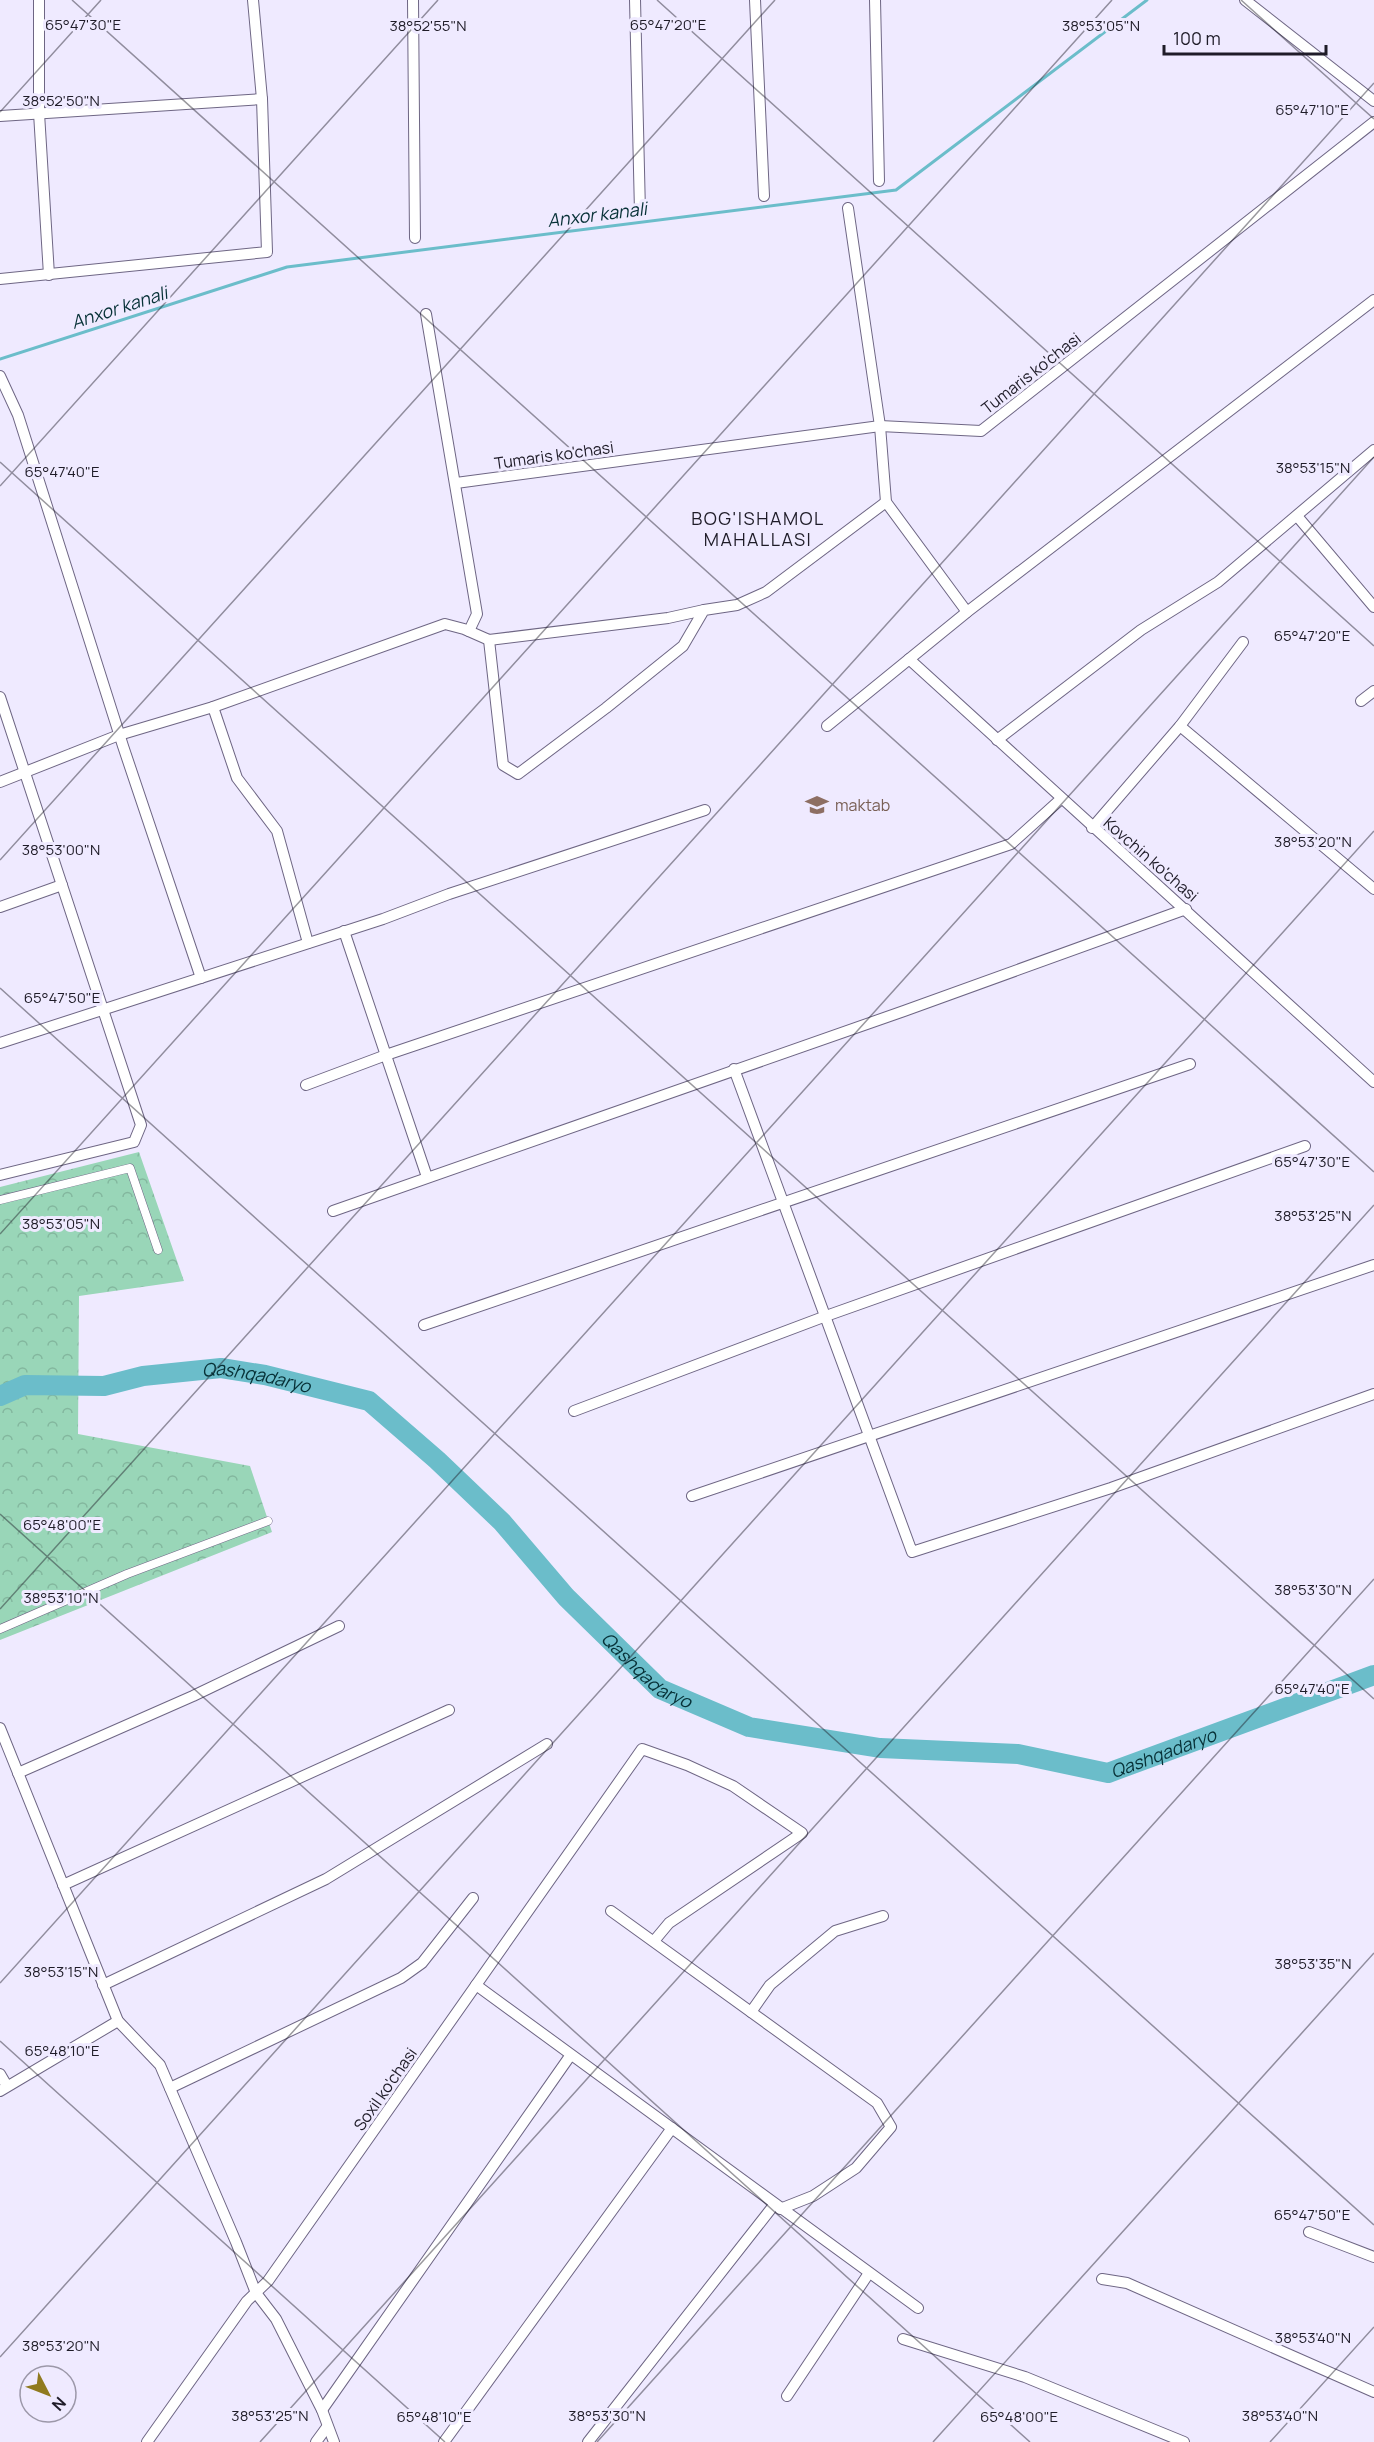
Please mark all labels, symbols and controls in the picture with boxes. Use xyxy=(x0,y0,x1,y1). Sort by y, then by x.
text: 65°47'30"E xyxy=(45,14,121,35)
text: 65°47'20"E xyxy=(630,14,706,35)
text: 38°52'55"N xyxy=(389,15,467,36)
text: 38°53'05"N xyxy=(1062,15,1140,36)
scale bar xyxy=(1164,18,1326,56)
text: 100 m xyxy=(1173,26,1221,50)
text: 38°52'50"N xyxy=(22,90,100,111)
text: 65°47'10"E xyxy=(1275,99,1349,120)
water label: Anxor kanali xyxy=(546,196,651,232)
water label: Anxor kanali xyxy=(68,279,173,334)
street label: Tumaris ko'chasi xyxy=(977,327,1085,419)
street label: Tumaris ko'chasi xyxy=(493,436,615,474)
text: 38°53'15"N xyxy=(1276,457,1350,478)
text: 65°47'40"E xyxy=(25,461,99,482)
district label: BOG'ISHAMOL MAHALLASI xyxy=(691,506,825,551)
text: 65°47'20"E xyxy=(1274,625,1350,646)
school or university icon: maktab xyxy=(804,792,830,818)
place label: maktab xyxy=(835,794,890,816)
street label: Kovchin ko'chasi xyxy=(1099,812,1203,906)
text: 38°53'20"N xyxy=(1274,831,1352,852)
text: 38°53'00"N xyxy=(22,839,100,860)
text: 65°47'50"E xyxy=(24,987,100,1008)
text: 65°47'30"E xyxy=(1274,1151,1350,1172)
text: 38°53'25"N xyxy=(1274,1205,1352,1226)
text: 38°53'05"N xyxy=(22,1213,100,1234)
water label: Qashqadaryo xyxy=(201,1356,315,1398)
text: 65°48'00"E xyxy=(23,1514,101,1535)
text: 38°53'30"N xyxy=(1274,1579,1352,1600)
text: 38°53'10"N xyxy=(23,1587,99,1608)
water label: Qashqadaryo xyxy=(597,1627,697,1714)
text: 65°47'40"E xyxy=(1275,1678,1349,1699)
water label: Qashqadaryo xyxy=(1107,1722,1220,1783)
text: 38°53'35"N xyxy=(1274,1953,1352,1974)
text: 38°53'15"N xyxy=(24,1961,98,1982)
text: 65°48'10"E xyxy=(25,2040,99,2061)
street label: Soxil ko'chasi xyxy=(348,2043,422,2135)
text: 65°47'50"E xyxy=(1274,2204,1350,2225)
text: 38°53'40"N xyxy=(1275,2327,1351,2348)
text: 38°53'20"N xyxy=(22,2335,100,2356)
north arrow xyxy=(18,2364,78,2424)
text: N xyxy=(47,2392,71,2416)
text: 38°53'25"N xyxy=(231,2405,309,2426)
text: 38°53'30"N xyxy=(568,2405,646,2426)
text: 38°53'40"N xyxy=(1242,2405,1318,2426)
text: 65°48'10"E xyxy=(397,2406,471,2427)
text: 65°48'00"E xyxy=(980,2406,1058,2427)

